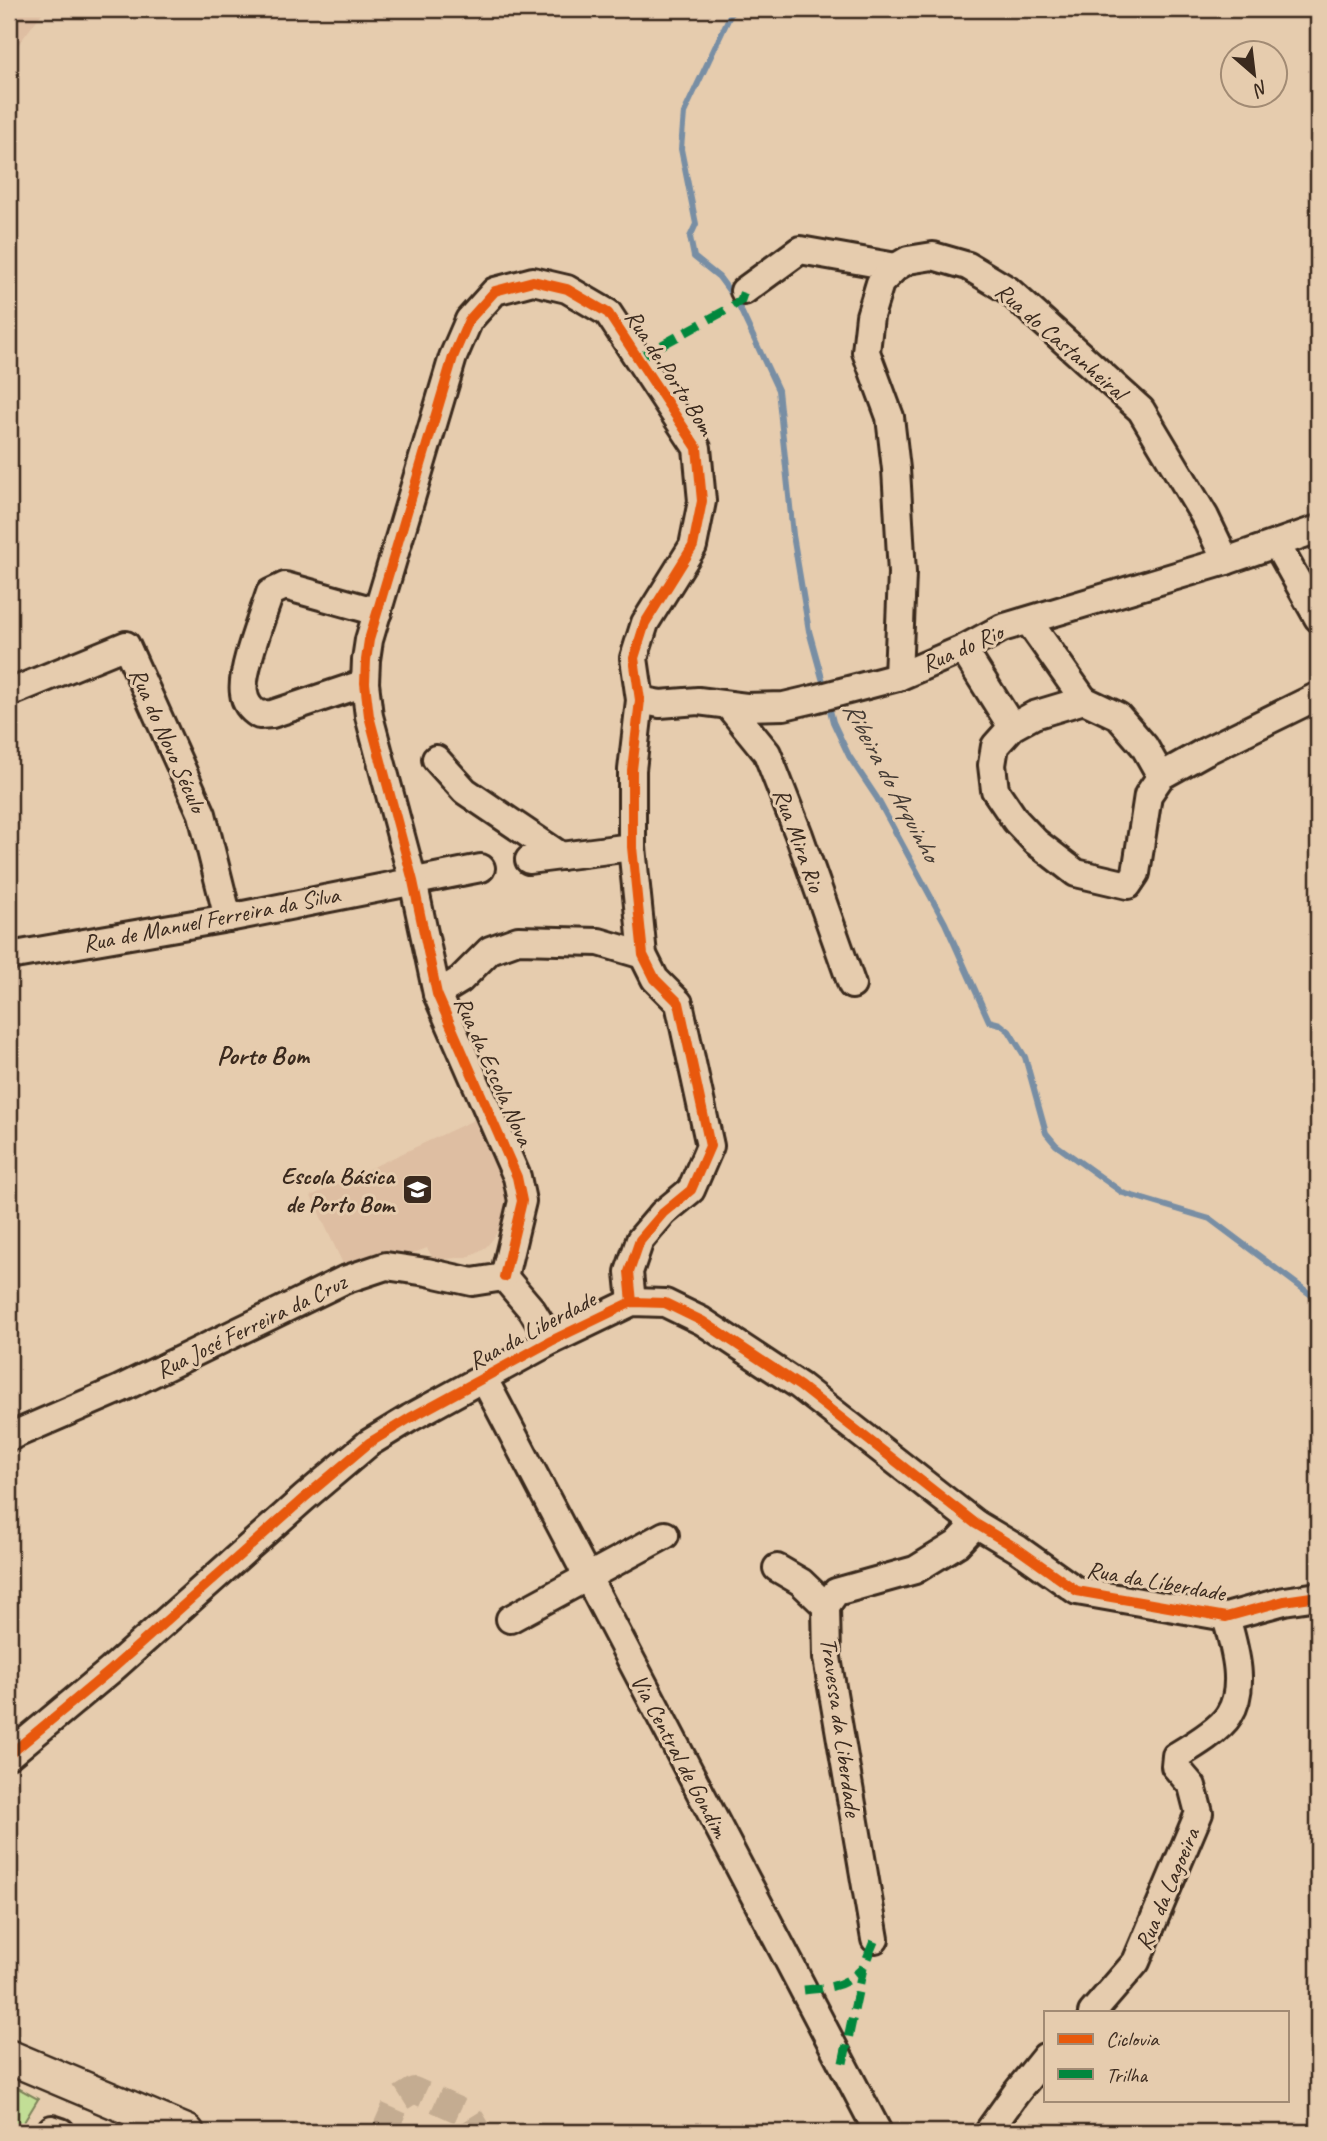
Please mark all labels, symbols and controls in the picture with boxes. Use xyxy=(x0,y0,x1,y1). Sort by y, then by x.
north arrow xyxy=(1218,38,1288,108)
text: N xyxy=(1248,75,1272,103)
street label: Rua do Castanheiral xyxy=(989,276,1136,409)
street label: Rua de Porto Bom xyxy=(618,304,723,442)
street label: Rua do Rio xyxy=(917,616,1010,679)
street label: Rua do Novo Século xyxy=(123,663,214,819)
water label: Ribeira do Arquinho xyxy=(836,696,950,871)
street label: Rua Mira Rio xyxy=(766,784,832,897)
street label: Rua de Manuel Ferreira da Silva xyxy=(80,879,343,959)
street label: Rua da Escola Nova xyxy=(448,992,541,1152)
district label: Porto Bom xyxy=(217,1039,310,1072)
place label: Escola Básica de Porto Bom xyxy=(281,1161,396,1219)
school or university icon: Escola Básica de Porto Bom xyxy=(400,1173,434,1207)
street label: Rua José Ferreira da Cruz xyxy=(151,1266,352,1385)
street label: Rua da Liberdade xyxy=(463,1283,603,1376)
street label: Rua da Liberdade xyxy=(1085,1554,1230,1608)
street label: Travessa da Liberdade xyxy=(814,1636,869,1821)
street label: Via Central de Gondim xyxy=(624,1669,736,1844)
street label: Rua da Lagoeira xyxy=(1128,1822,1207,1955)
legend xyxy=(1044,2011,1288,2102)
text: Ciclovia xyxy=(1106,2026,1160,2052)
text: Trilha xyxy=(1106,2062,1149,2088)

